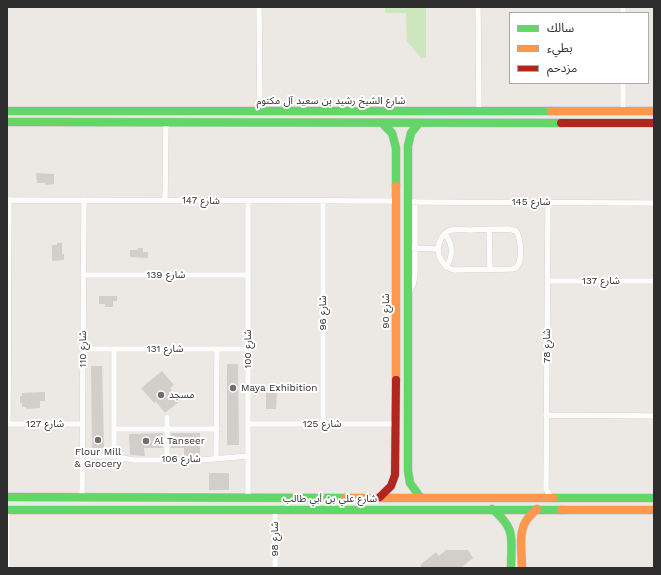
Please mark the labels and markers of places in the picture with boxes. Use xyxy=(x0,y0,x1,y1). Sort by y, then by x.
place label: Maya Exhibition xyxy=(241,382,317,394)
marker: Maya Exhibition xyxy=(228,383,238,393)
place label: مسجد xyxy=(169,389,194,401)
marker: مسجد xyxy=(156,390,166,400)
marker: Flour Mill & Grocery xyxy=(93,435,103,445)
place label: Al Tanseer xyxy=(154,435,205,447)
marker: Al Tanseer xyxy=(141,436,151,446)
place label: Flour Mill & Grocery xyxy=(74,446,122,470)

